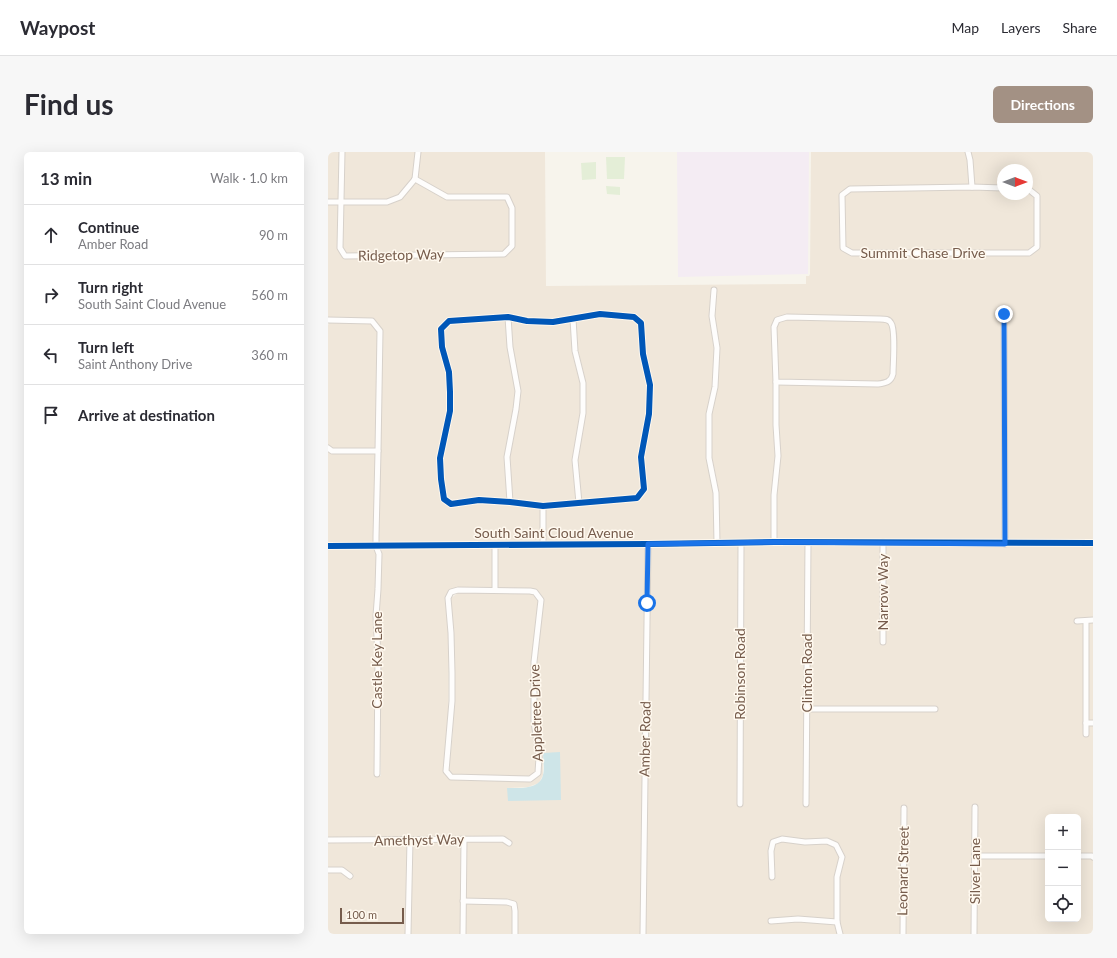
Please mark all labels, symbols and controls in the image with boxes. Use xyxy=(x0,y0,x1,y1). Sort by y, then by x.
text: Waypost xyxy=(20,16,95,39)
text: Map xyxy=(951,19,979,36)
text: Layers xyxy=(1001,19,1041,36)
text: Share xyxy=(1063,19,1097,36)
button: Directions xyxy=(993,86,1093,123)
text: Find us xyxy=(24,87,114,121)
north arrow xyxy=(997,164,1033,200)
text: 13 min xyxy=(40,168,92,189)
text: Walk · 1.0 km xyxy=(210,170,288,186)
text: Continue xyxy=(78,218,139,236)
icon: ahead xyxy=(40,224,62,246)
text: 90 m xyxy=(259,227,288,243)
text: Amber Road xyxy=(78,236,148,252)
street label: Summit Chase Drive xyxy=(861,244,985,261)
street label: Ridgetop Way xyxy=(358,245,445,264)
text: Turn right xyxy=(78,278,143,296)
icon: right xyxy=(40,284,62,306)
text: 560 m xyxy=(251,287,288,303)
text: South Saint Cloud Avenue xyxy=(78,296,226,312)
route end xyxy=(995,305,1013,323)
text: Turn left xyxy=(78,338,134,356)
icon: left xyxy=(40,344,62,366)
text: 360 m xyxy=(251,347,288,363)
text: Saint Anthony Drive xyxy=(78,356,192,372)
icon: arrive xyxy=(40,404,62,426)
text: Arrive at destination xyxy=(78,406,215,424)
street label: South Saint Cloud Avenue xyxy=(474,524,634,541)
street label: Narrow Way xyxy=(874,553,891,631)
route start xyxy=(638,594,656,612)
street label: Castle Key Lane xyxy=(368,611,385,709)
street label: Robinson Road xyxy=(731,628,748,720)
street label: Clinton Road xyxy=(798,633,815,713)
street label: Appletree Drive xyxy=(525,664,546,762)
street label: Amber Road xyxy=(635,701,654,777)
map controls xyxy=(1045,814,1081,922)
button: + xyxy=(1045,814,1081,850)
street label: Leonard Street xyxy=(893,826,912,916)
street label: Amethyst Way xyxy=(374,830,465,849)
street label: Silver Lane xyxy=(966,838,983,904)
button: − xyxy=(1045,850,1081,886)
button: locate xyxy=(1045,886,1081,922)
scale bar xyxy=(340,906,404,925)
text: 100 m xyxy=(346,908,377,921)

